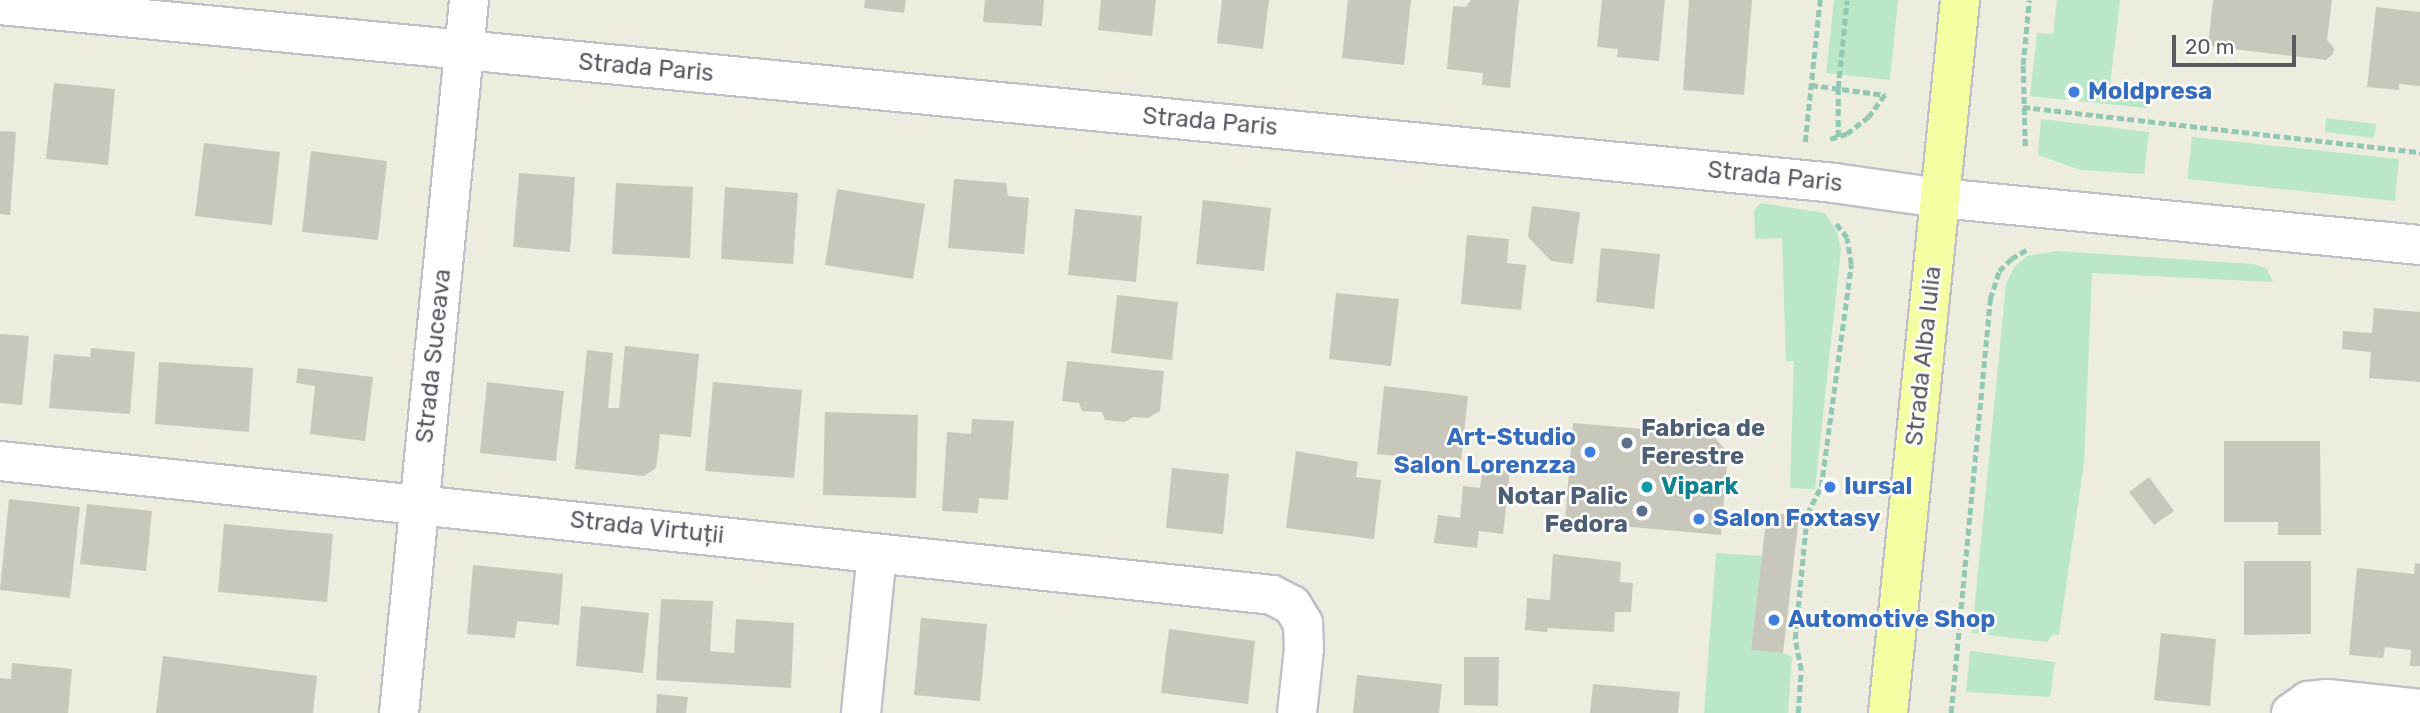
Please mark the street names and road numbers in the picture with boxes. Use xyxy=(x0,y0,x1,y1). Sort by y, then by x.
street label: Strada Paris xyxy=(577,48,715,88)
street label: Strada Paris xyxy=(1141,102,1279,142)
street label: Strada Paris xyxy=(1706,156,1844,198)
street label: Strada Alba Iulia xyxy=(1900,264,1948,448)
street label: Strada Suceava xyxy=(411,267,457,445)
street label: Strada Virtuții xyxy=(568,506,726,550)

